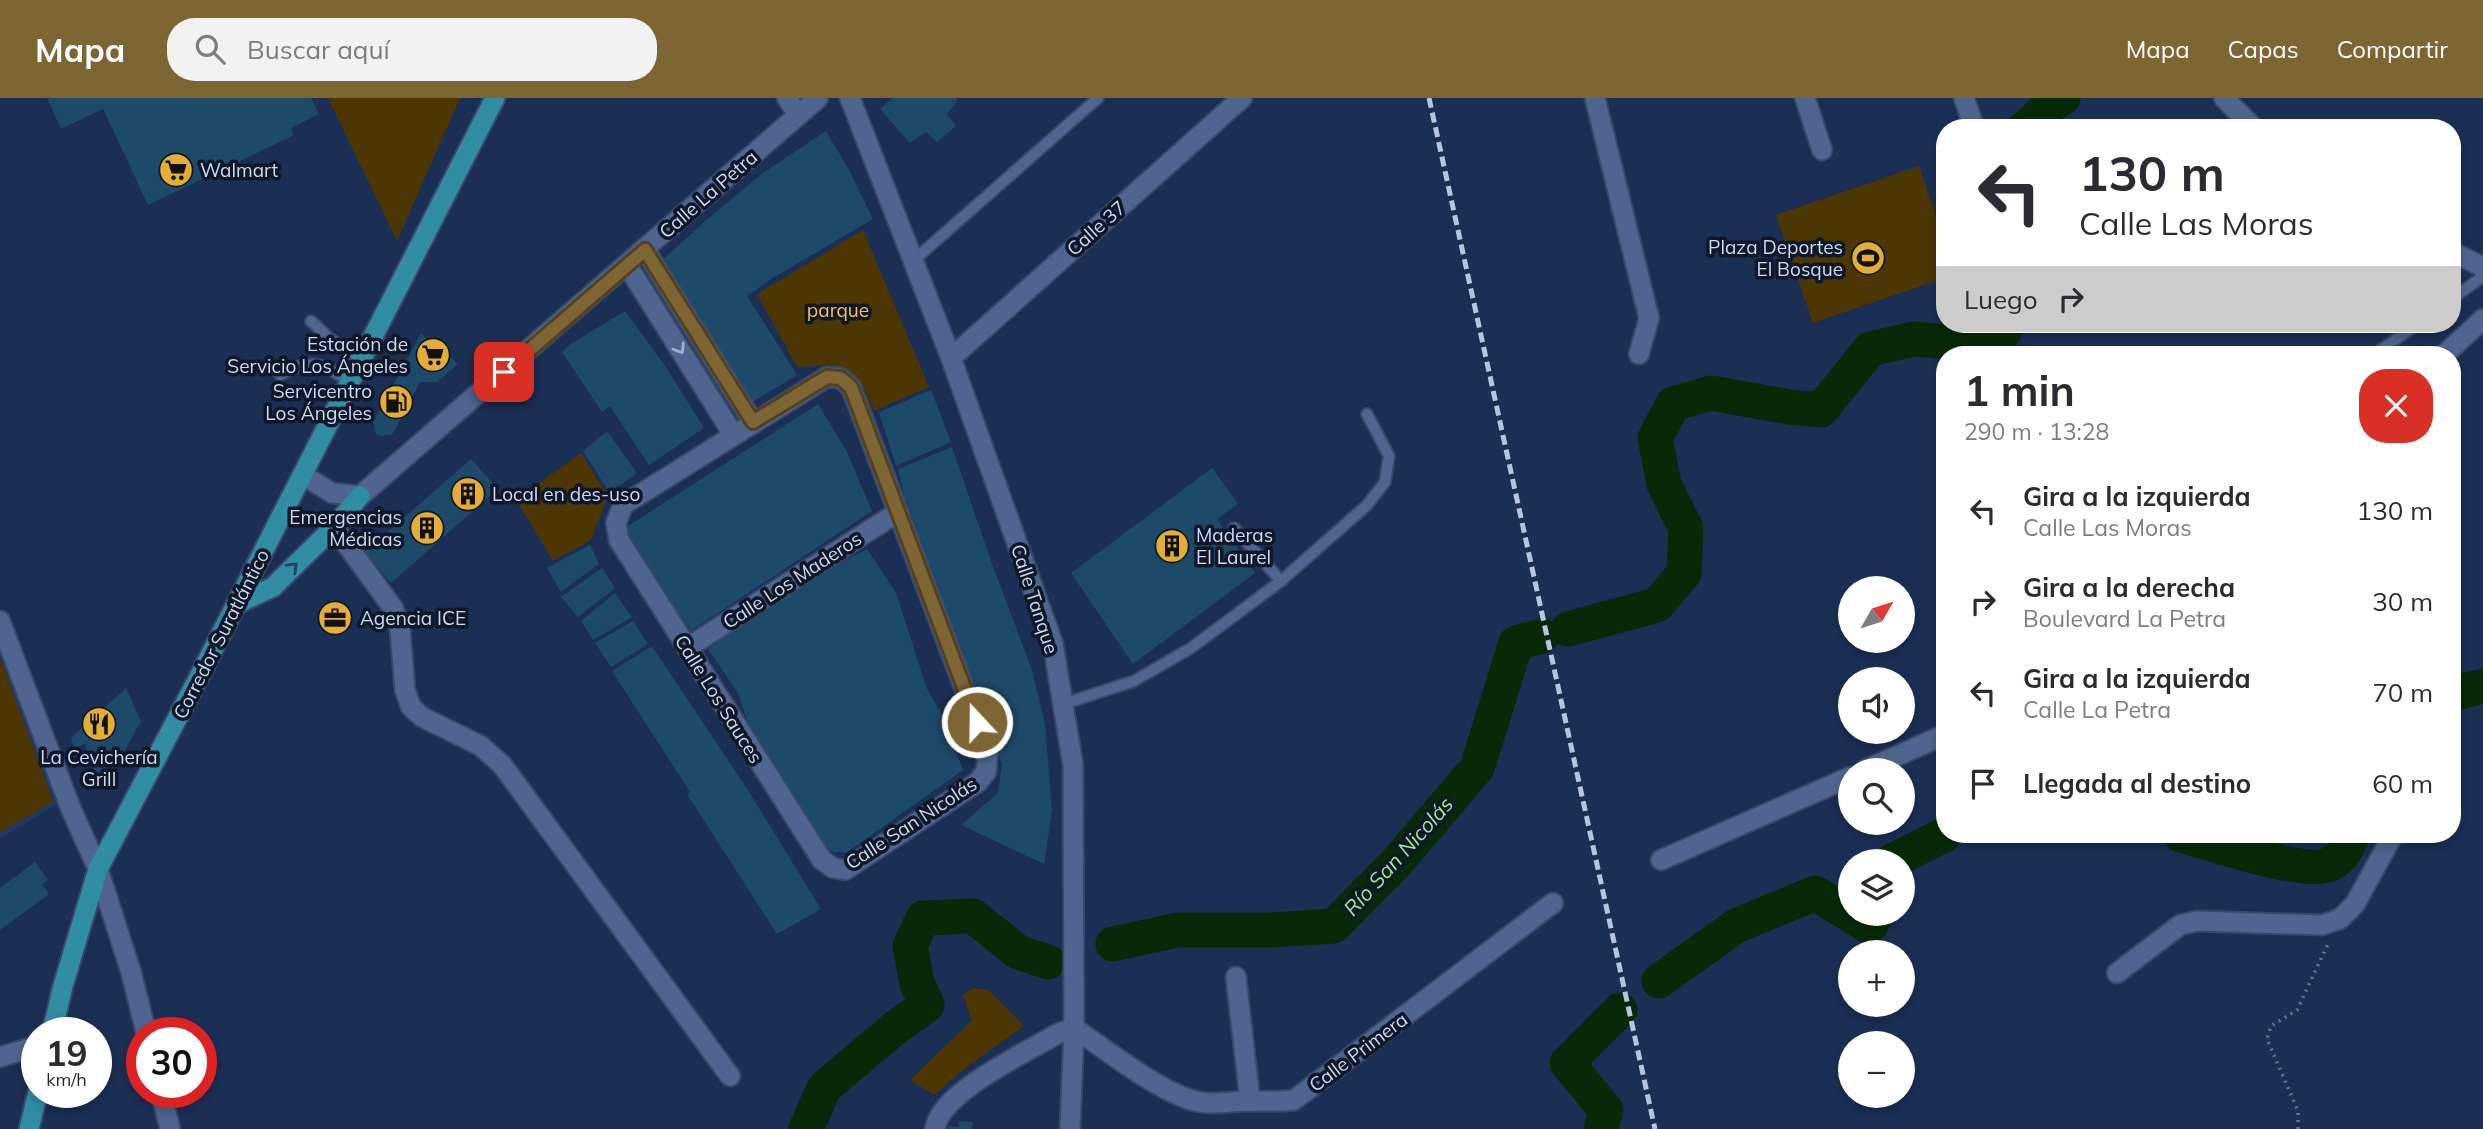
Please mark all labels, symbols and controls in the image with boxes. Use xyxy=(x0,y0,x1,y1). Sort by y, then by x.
search box xyxy=(167,18,657,81)
text: Mapa xyxy=(35,29,125,70)
icon: search xyxy=(191,30,229,68)
text: Buscar aquí xyxy=(247,33,390,66)
text: Mapa xyxy=(2126,34,2190,64)
text: Capas xyxy=(2228,34,2299,64)
text: Compartir xyxy=(2337,34,2448,64)
text: 130 m xyxy=(2079,142,2225,203)
street label: Calle La Petra xyxy=(654,145,762,243)
icon: left xyxy=(1964,147,2055,238)
supermarket icon: Walmart xyxy=(157,151,195,189)
place label: Walmart xyxy=(200,158,278,182)
street label: Calle 37 xyxy=(1062,195,1130,261)
text: Calle Las Moras xyxy=(2079,203,2314,243)
place label: Plaza Deportes El Bosque xyxy=(1708,235,1843,281)
sports icon: Plaza Deportes El Bosque xyxy=(1849,239,1887,277)
icon: right xyxy=(2052,280,2090,318)
text: Luego xyxy=(1964,283,2038,316)
park label: parque xyxy=(807,298,869,322)
place label: Estación de Servicio Los Ángeles xyxy=(227,332,408,378)
supermarket icon: Estación de Servicio Los Ángeles xyxy=(414,336,452,374)
pin xyxy=(474,342,534,402)
one-way arrow xyxy=(672,342,685,355)
icon: arrive xyxy=(485,353,523,391)
text: 1 min xyxy=(1964,364,2075,417)
button: close xyxy=(2359,369,2433,443)
place label: Servicentro Los Ángeles xyxy=(265,379,372,425)
fuel station icon: Servicentro Los Ángeles xyxy=(377,383,415,421)
text: 290 m · 13:28 xyxy=(1964,417,2109,446)
building icon: Local en des-uso xyxy=(449,475,487,513)
text: Gira a la izquierda xyxy=(2023,480,2251,513)
place label: Local en des-uso xyxy=(492,482,640,506)
icon: left xyxy=(1964,492,2002,530)
text: 130 m xyxy=(2357,494,2433,527)
place label: Emergencias Médicas xyxy=(289,505,402,551)
building icon: Emergencias Médicas xyxy=(408,509,446,547)
text: Calle Las Moras xyxy=(2023,513,2192,542)
place label: Maderas El Laurel xyxy=(1196,523,1273,569)
street label: Calle Los Maderos xyxy=(718,526,866,634)
building icon: Maderas El Laurel xyxy=(1153,527,1191,565)
street label: Calle Tanque xyxy=(1006,541,1064,657)
street label: Corredor Suratlántico xyxy=(168,545,274,723)
one-way arrow xyxy=(285,563,298,576)
text: Gira a la derecha xyxy=(2023,571,2235,604)
north arrow xyxy=(1838,576,1914,653)
map controls xyxy=(1838,576,1915,1108)
icon: right xyxy=(1964,583,2002,621)
text: 30 m xyxy=(2372,585,2433,618)
office icon: Agencia ICE xyxy=(316,599,354,637)
text: Boulevard La Petra xyxy=(2023,604,2226,633)
place label: Agencia ICE xyxy=(360,606,466,630)
street label: Calle Los Sauces xyxy=(670,630,768,768)
text: Gira a la izquierda xyxy=(2023,662,2251,695)
button: sound xyxy=(1838,667,1915,744)
icon: left xyxy=(1964,674,2002,712)
text: 70 m xyxy=(2372,676,2433,709)
position arrow xyxy=(940,685,1014,759)
text: Calle La Petra xyxy=(2023,695,2171,724)
restaurant icon: La Cevichería Grill xyxy=(80,705,118,743)
place label: La Cevichería Grill xyxy=(40,745,158,791)
button: search xyxy=(1838,758,1915,835)
icon: arrive xyxy=(1964,765,2002,803)
text: Llegada al destino xyxy=(2023,767,2251,800)
text: 60 m xyxy=(2372,767,2433,800)
street label: Calle San Nicolás xyxy=(841,772,981,874)
water label: Río San Nicolás xyxy=(1338,791,1458,921)
button: layers xyxy=(1838,849,1915,926)
button: + xyxy=(1838,940,1915,1017)
street label: Calle Primera xyxy=(1304,1007,1412,1097)
speed limit sign: 30 xyxy=(126,1017,217,1108)
text: 19 xyxy=(45,1031,88,1075)
button: − xyxy=(1838,1031,1915,1108)
text: km/h xyxy=(46,1068,87,1091)

